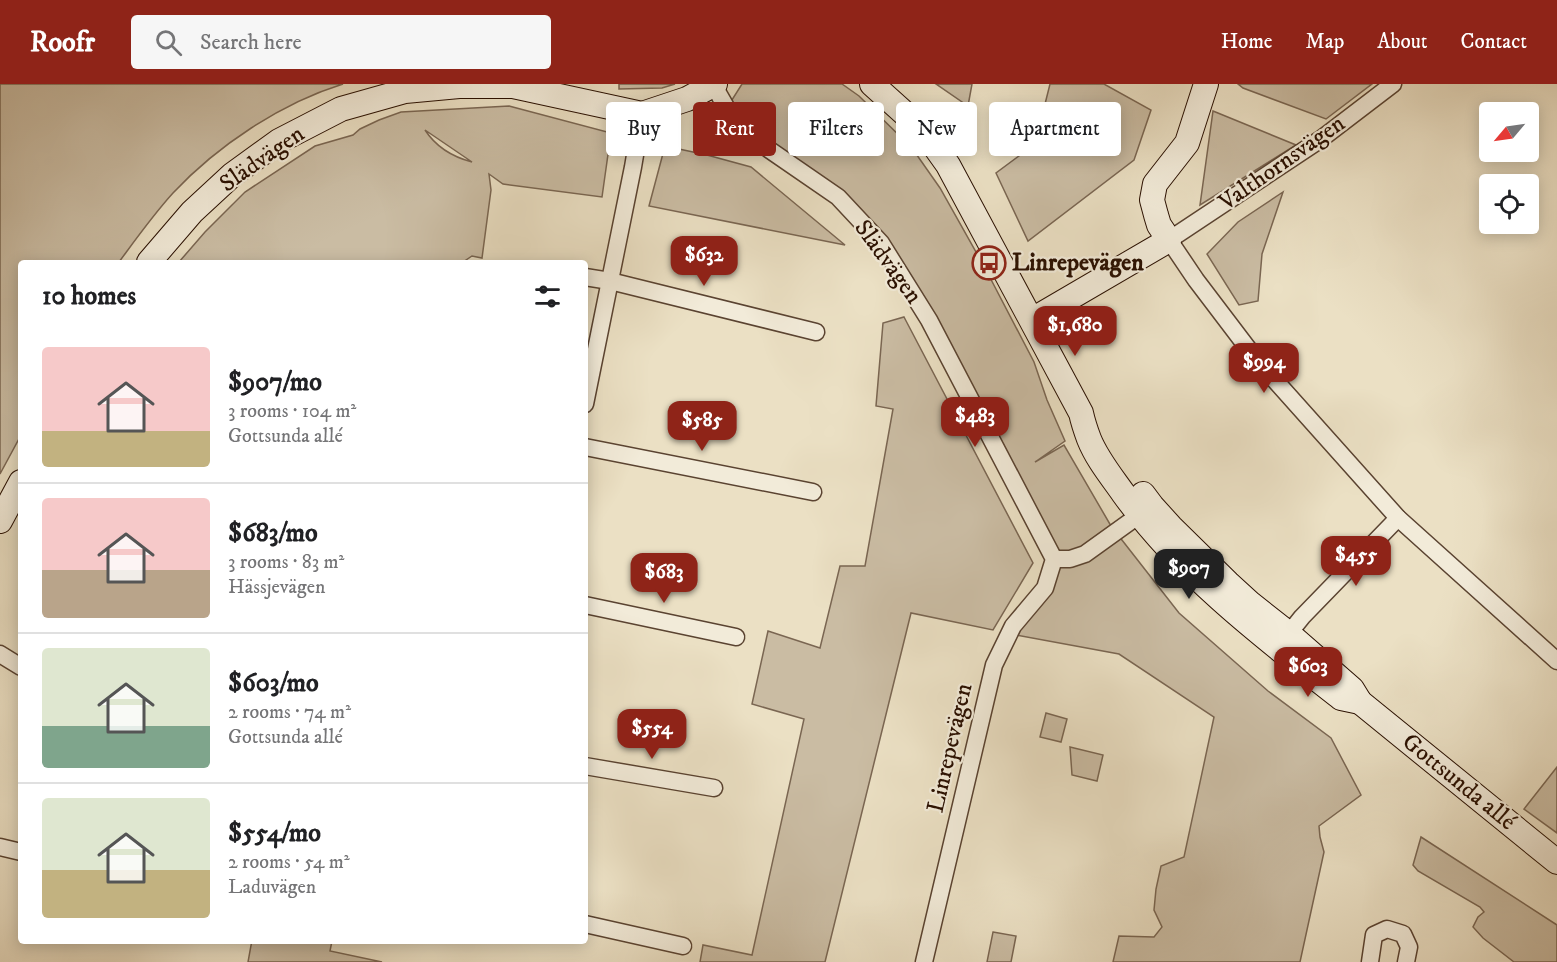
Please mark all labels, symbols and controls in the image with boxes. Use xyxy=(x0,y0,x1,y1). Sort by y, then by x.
search box xyxy=(131,15,551,69)
text: Roofr xyxy=(30,25,95,60)
icon: search xyxy=(152,26,185,59)
text: Search here xyxy=(200,29,302,56)
text: Home xyxy=(1221,29,1273,55)
text: Map xyxy=(1306,29,1344,55)
text: About xyxy=(1377,29,1428,55)
text: Contact xyxy=(1461,29,1527,55)
chip: Buy xyxy=(606,102,681,156)
chip: Rent xyxy=(693,102,776,156)
chip: Filters xyxy=(788,102,884,156)
chip: New xyxy=(896,102,977,156)
chip: Apartment xyxy=(989,102,1121,156)
north arrow xyxy=(1479,102,1539,162)
map controls xyxy=(1479,102,1539,234)
street label: Valthornsvägen xyxy=(1212,108,1351,218)
street label: Slädvägen xyxy=(214,119,311,199)
button: locate xyxy=(1479,174,1539,234)
street label: Slädvägen xyxy=(847,214,929,310)
pin: $632 xyxy=(668,236,740,287)
text: $632 xyxy=(685,243,723,268)
bus stop icon: Linrepevägen xyxy=(971,245,1007,281)
place label: Linrepevägen xyxy=(1012,248,1144,278)
text: 10 homes xyxy=(42,280,136,313)
icon: filters xyxy=(531,280,564,313)
pin: $1,680 xyxy=(1026,306,1124,357)
text: $1,680 xyxy=(1048,313,1102,338)
pin: $994 xyxy=(1228,343,1300,394)
text: $994 xyxy=(1243,350,1285,375)
text: $907/mo xyxy=(228,366,322,399)
icon: home xyxy=(90,371,162,443)
pin: $483 xyxy=(939,397,1011,448)
text: 3 rooms · 104 m² xyxy=(228,399,356,424)
pin: $585 xyxy=(666,401,738,452)
text: $483 xyxy=(955,404,995,429)
text: $585 xyxy=(682,408,722,433)
text: Gottsunda allé xyxy=(228,424,343,449)
text: $683/mo xyxy=(228,517,318,550)
icon: home xyxy=(90,522,162,594)
pin: $455 xyxy=(1320,536,1392,587)
text: $455 xyxy=(1335,543,1377,568)
pin: $907 xyxy=(1153,549,1225,600)
text: 3 rooms · 83 m² xyxy=(228,550,344,575)
pin: $683 xyxy=(628,553,700,604)
text: $907 xyxy=(1168,556,1210,581)
text: $683 xyxy=(645,560,683,585)
text: Hässjevägen xyxy=(228,575,326,600)
pin: $603 xyxy=(1272,647,1344,698)
text: $603 xyxy=(1288,654,1328,679)
text: $603/mo xyxy=(228,667,319,700)
icon: home xyxy=(90,672,162,744)
street label: Linrepevägen xyxy=(921,680,980,816)
text: 2 rooms · 74 m² xyxy=(228,700,351,725)
pin: $554 xyxy=(616,709,688,760)
text: $554 xyxy=(631,716,673,741)
text: Gottsunda allé xyxy=(228,725,343,750)
street label: Gottsunda allé xyxy=(1396,727,1522,837)
text: $554/mo xyxy=(228,817,321,850)
icon: home xyxy=(90,822,162,894)
text: 2 rooms · 54 m² xyxy=(228,850,350,875)
text: Laduvägen xyxy=(228,875,316,900)

